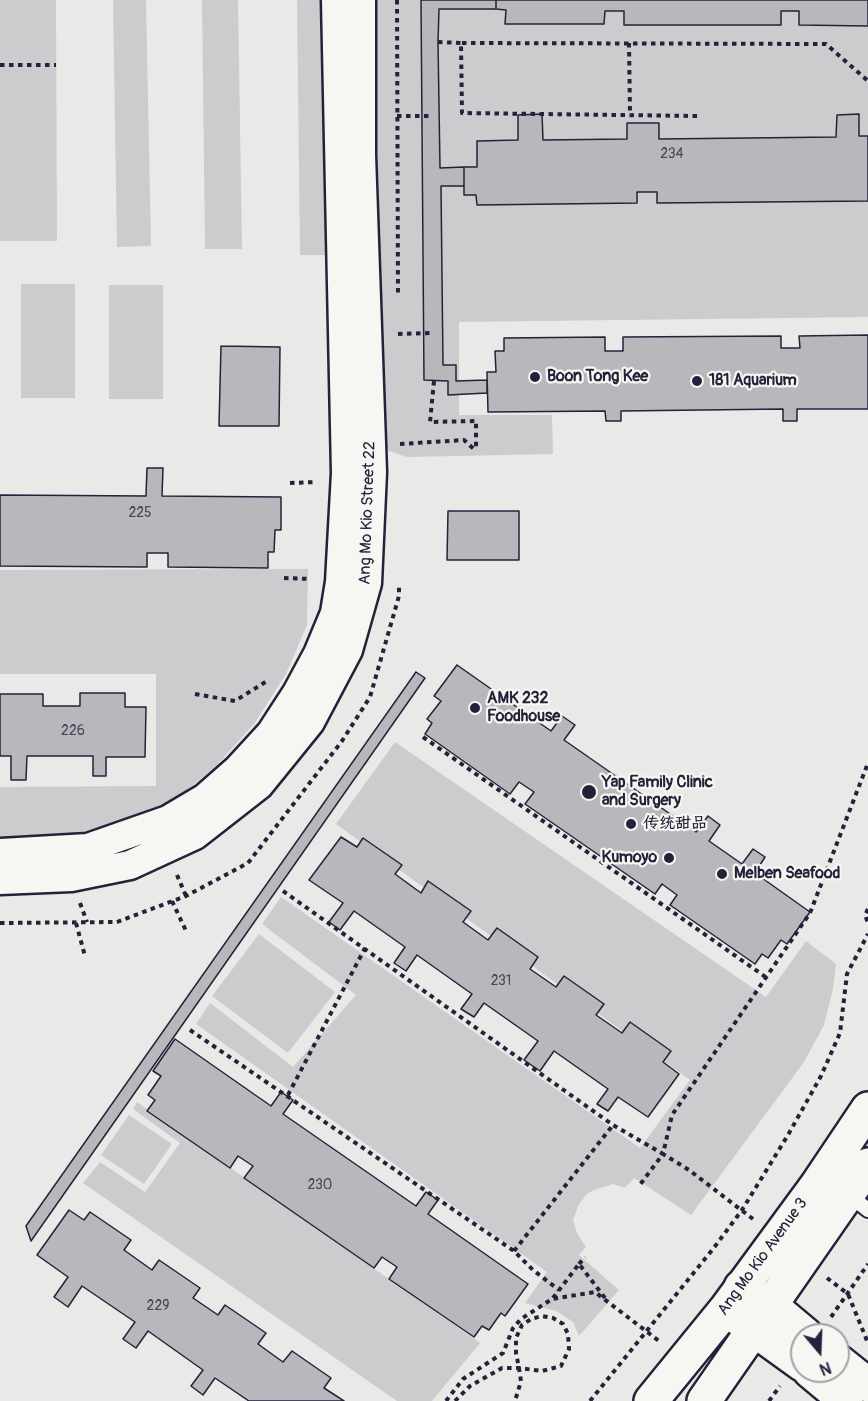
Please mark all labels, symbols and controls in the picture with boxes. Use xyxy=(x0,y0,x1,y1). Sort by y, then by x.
house number: 234 xyxy=(660,146,684,162)
place label: Boon Tong Kee xyxy=(547,367,648,387)
marker: Boon Tong Kee xyxy=(528,370,542,384)
place label: 181 Aquarium xyxy=(709,371,797,391)
marker: 181 Aquarium xyxy=(690,374,704,388)
street label: Ang Mo Kio Street 22 xyxy=(356,441,380,585)
house number: 225 xyxy=(128,505,152,521)
place label: AMK 232 Foodhouse xyxy=(487,689,560,727)
marker: AMK 232 Foodhouse xyxy=(468,701,482,715)
house number: 226 xyxy=(61,723,85,739)
place label: Yap Family Clinic and Surgery xyxy=(602,773,713,811)
marker: Yap Family Clinic and Surgery xyxy=(580,783,598,801)
place label: 传统甜品 xyxy=(643,814,707,834)
marker: 传统甜品 xyxy=(624,817,638,831)
place label: Kumoyo xyxy=(602,848,657,868)
marker: Kumoyo xyxy=(662,851,676,865)
place label: Melben Seafood xyxy=(734,864,840,884)
marker: Melben Seafood xyxy=(715,867,729,881)
house number: 231 xyxy=(491,973,511,989)
house number: 230 xyxy=(308,1177,332,1193)
street label: Ang Mo Kio Avenue 3 xyxy=(714,1194,812,1320)
house number: 229 xyxy=(147,1298,169,1314)
north arrow xyxy=(790,1323,850,1383)
text: N xyxy=(817,1357,834,1379)

